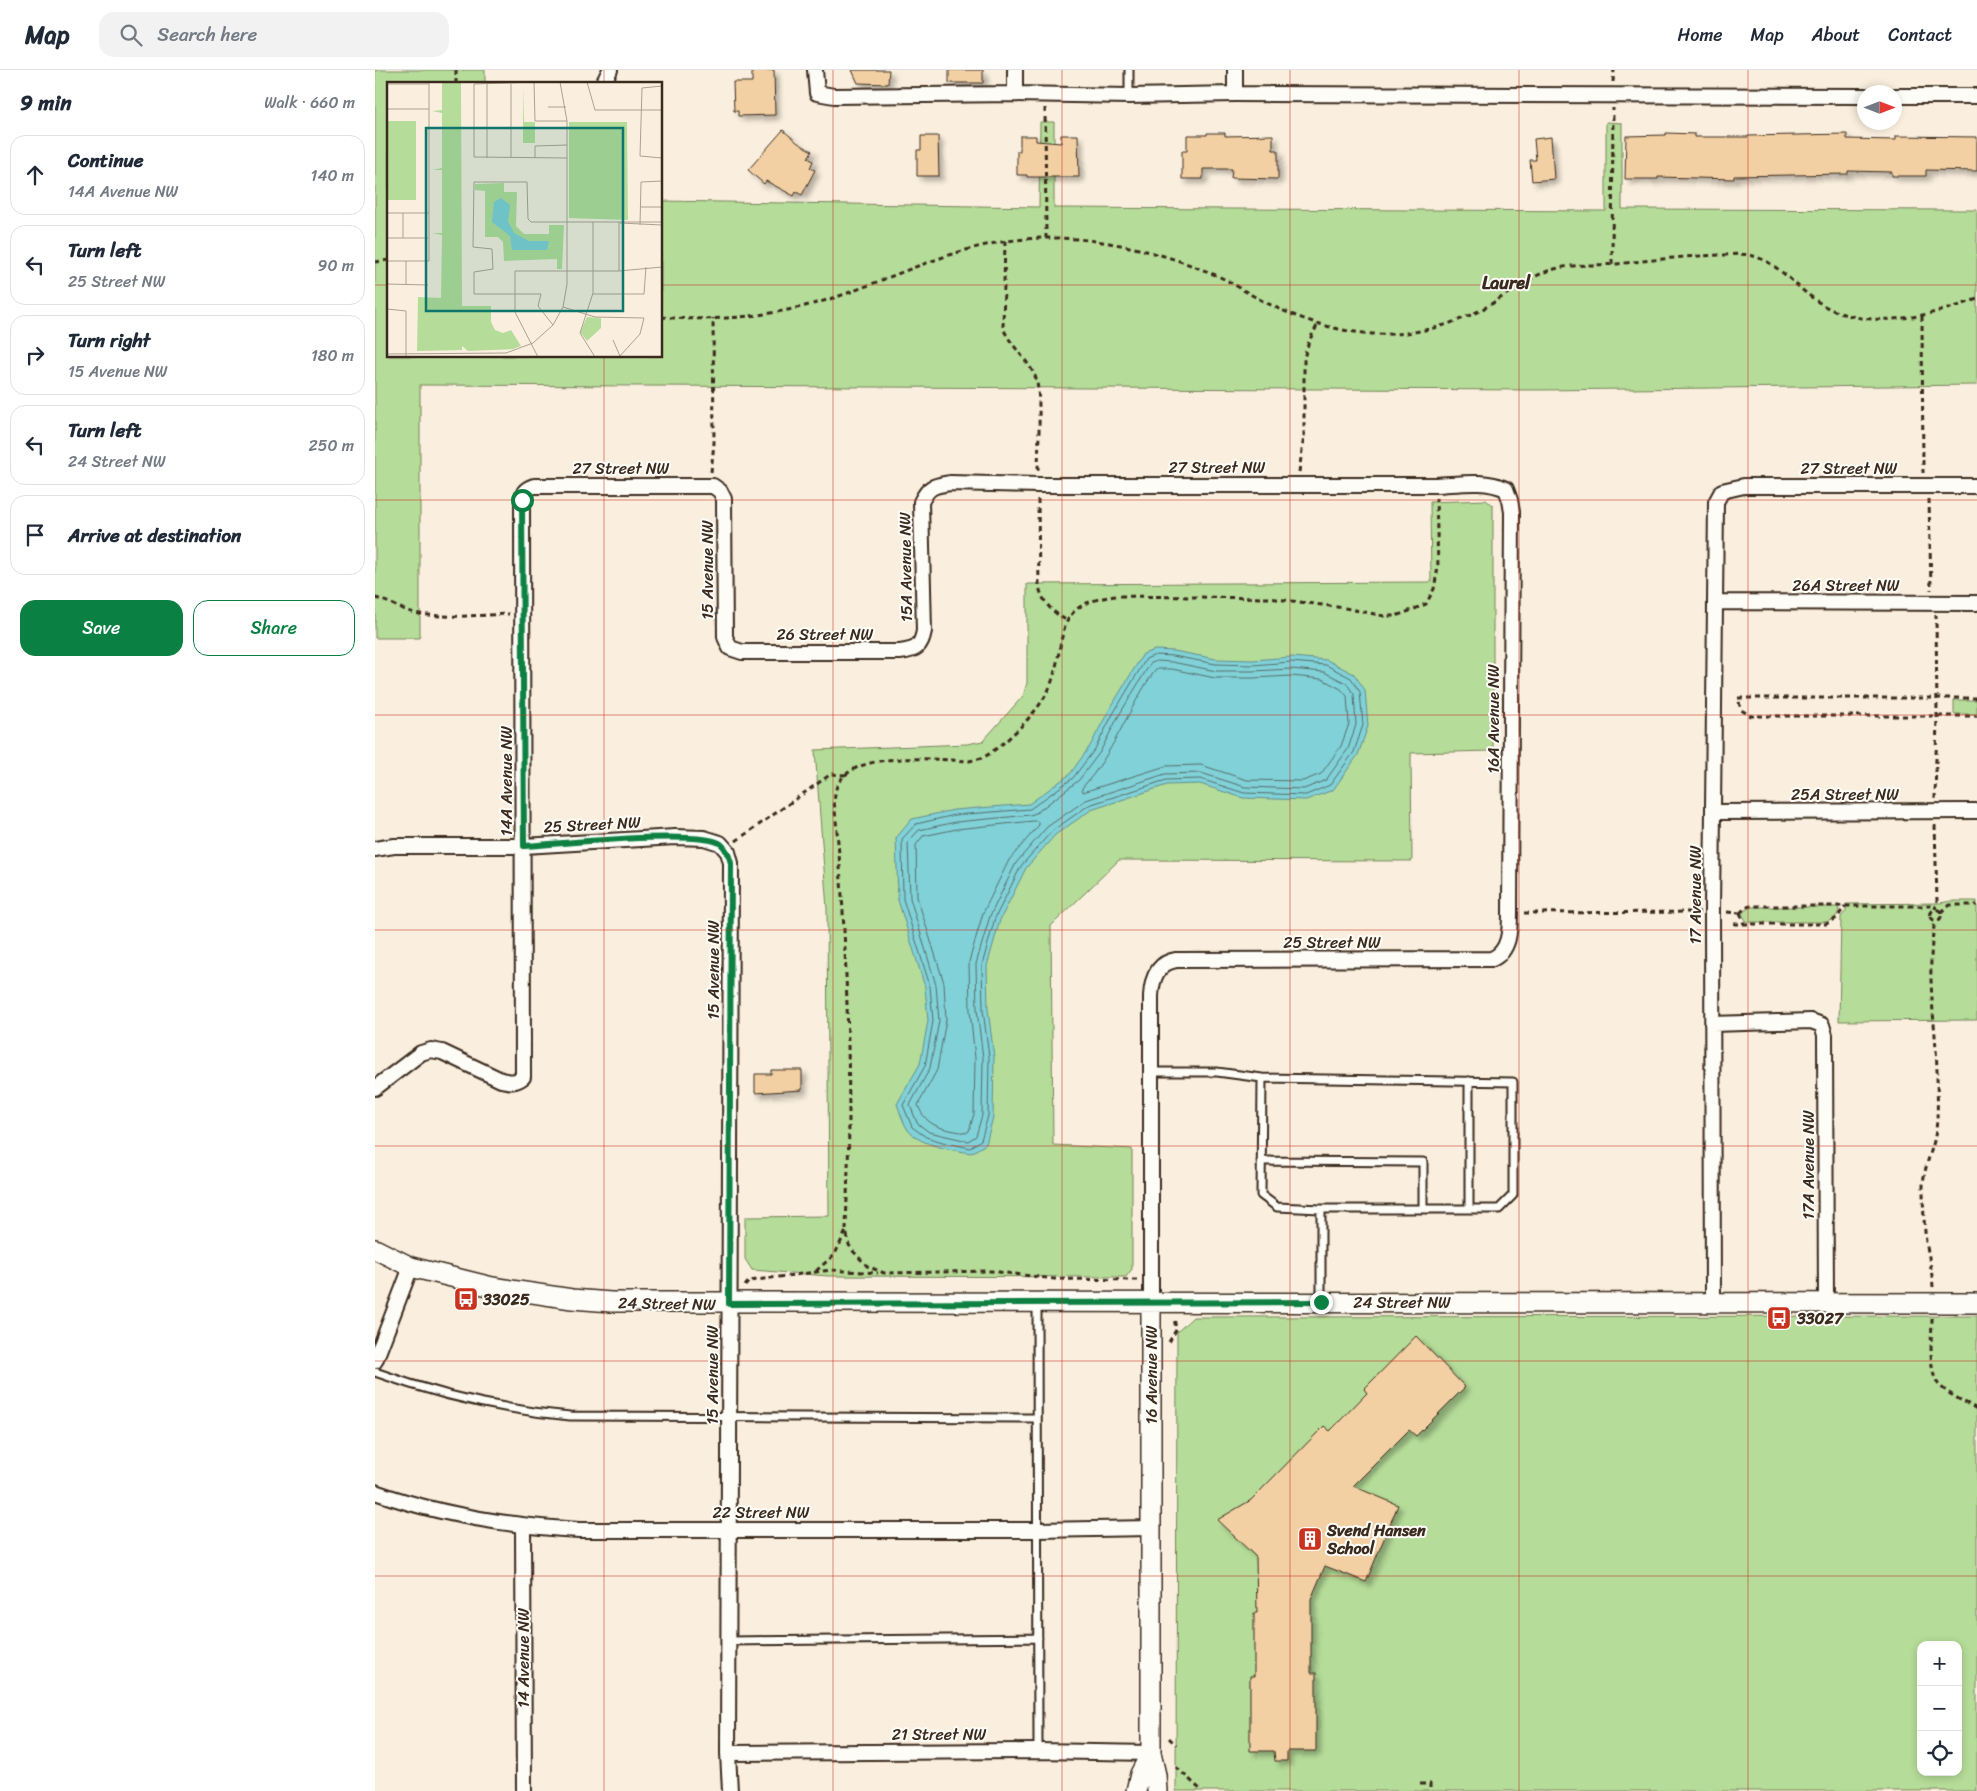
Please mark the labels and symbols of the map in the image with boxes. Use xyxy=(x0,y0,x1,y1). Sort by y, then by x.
inset map xyxy=(387,82,663,358)
north arrow xyxy=(1857,85,1902,130)
district label: Laurel xyxy=(1482,267,1531,299)
street label: 27 Street NW xyxy=(1169,453,1266,482)
street label: 27 Street NW xyxy=(573,454,670,483)
street label: 27 Street NW xyxy=(1801,454,1898,483)
route start xyxy=(511,489,534,512)
street label: 15A Avenue NW xyxy=(890,511,921,622)
street label: 15 Avenue NW xyxy=(693,520,722,620)
street label: 26A Street NW xyxy=(1792,571,1900,600)
street label: 26 Street NW xyxy=(777,620,874,649)
street label: 16A Avenue NW xyxy=(1479,664,1508,774)
street label: 14A Avenue NW xyxy=(492,725,521,836)
street label: 25A Street NW xyxy=(1791,780,1899,809)
street label: 25 Street NW xyxy=(543,807,642,842)
street label: 17 Avenue NW xyxy=(1681,845,1710,945)
street label: 15 Avenue NW xyxy=(699,920,728,1020)
street label: 25 Street NW xyxy=(1283,928,1381,957)
street label: 17A Avenue NW xyxy=(1794,1110,1823,1220)
place label: 33025 xyxy=(482,1285,530,1314)
bus stop icon: 33025 xyxy=(453,1286,479,1312)
street label: 24 Street NW xyxy=(618,1288,717,1319)
street label: 24 Street NW xyxy=(1353,1288,1451,1317)
route end xyxy=(1310,1291,1333,1314)
place label: 33027 xyxy=(1796,1304,1845,1333)
bus stop icon: 33027 xyxy=(1766,1305,1792,1331)
street label: 15 Avenue NW xyxy=(698,1325,727,1425)
street label: 16 Avenue NW xyxy=(1137,1325,1166,1424)
street label: 22 Street NW xyxy=(713,1498,810,1527)
place label: Svend Hansen School xyxy=(1326,1516,1426,1563)
building icon: Svend Hansen School xyxy=(1297,1526,1323,1552)
street label: 14 Avenue NW xyxy=(509,1608,538,1708)
street label: 21 Street NW xyxy=(892,1720,987,1749)

